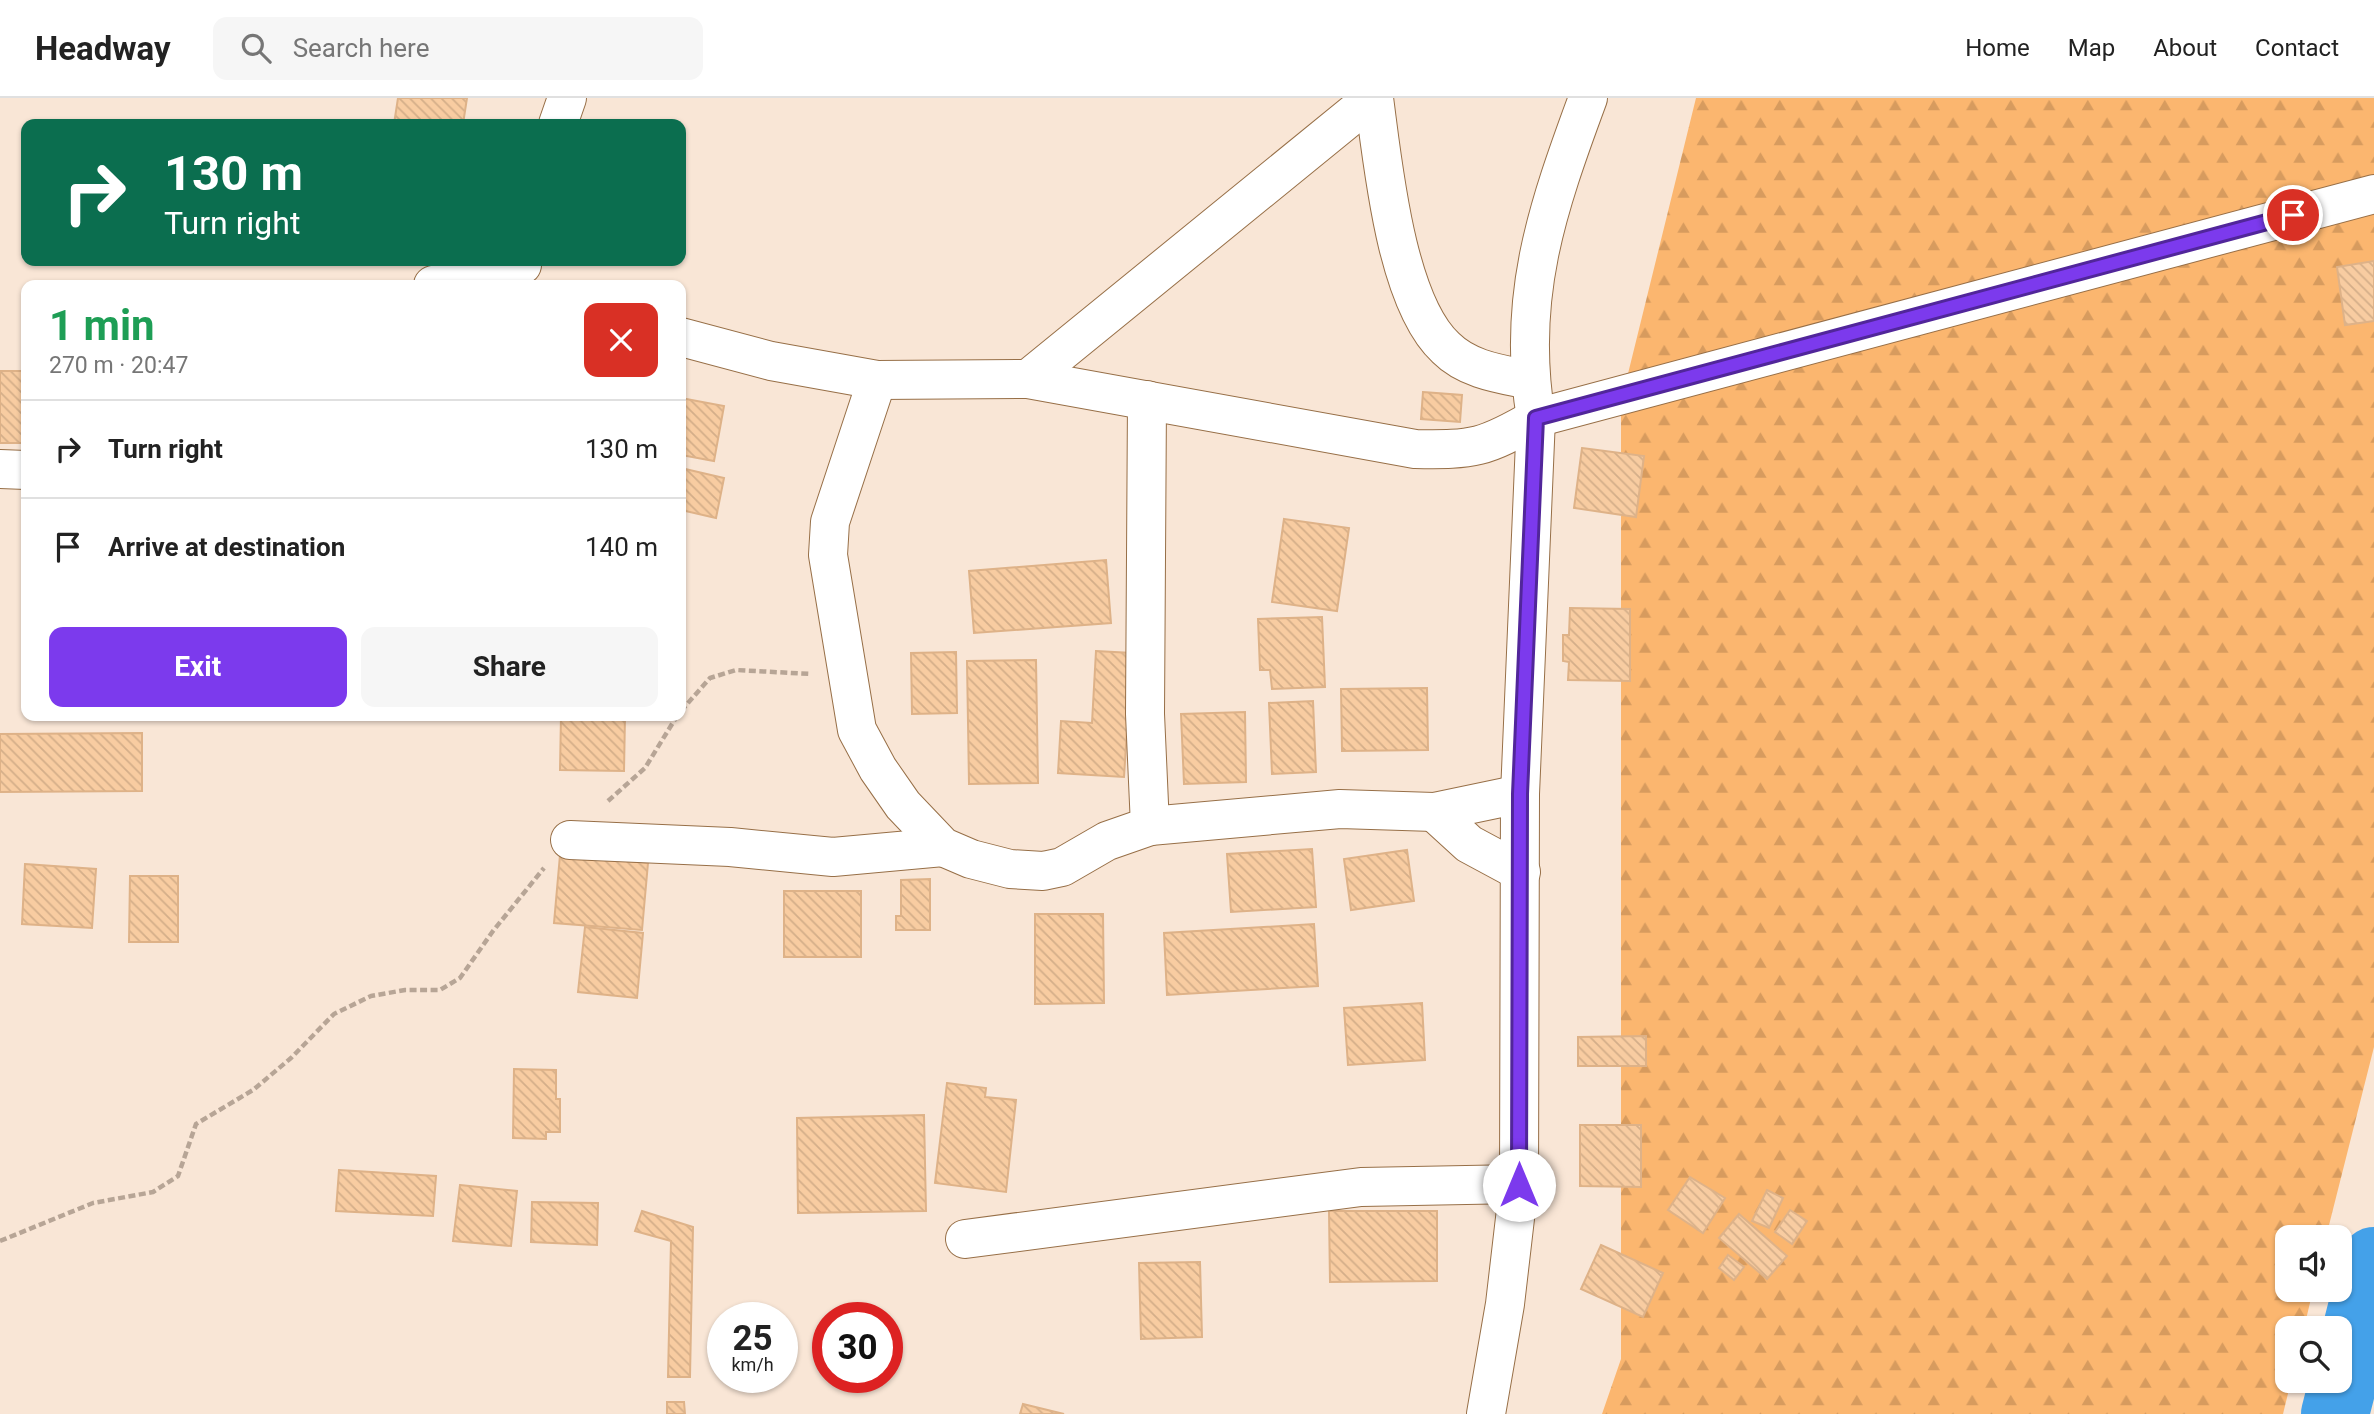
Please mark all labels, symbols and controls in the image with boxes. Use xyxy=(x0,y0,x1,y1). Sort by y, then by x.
search box xyxy=(213,17,703,80)
text: Headway xyxy=(35,29,171,68)
icon: search xyxy=(237,29,275,67)
text: Search here xyxy=(293,33,429,63)
text: Home xyxy=(1965,34,2030,62)
text: Map xyxy=(2068,34,2115,62)
text: About xyxy=(2153,34,2217,62)
text: Contact xyxy=(2255,34,2339,62)
text: 130 m xyxy=(164,145,303,202)
icon: right xyxy=(49,147,140,238)
pin xyxy=(2263,185,2323,245)
icon: arrive xyxy=(2274,196,2312,234)
text: Turn right xyxy=(164,204,300,242)
text: 1 min xyxy=(49,301,155,350)
button: close xyxy=(584,303,658,377)
text: 270 m · 20:47 xyxy=(49,352,188,379)
icon: right xyxy=(49,430,87,468)
text: Turn right xyxy=(108,434,223,464)
text: 130 m xyxy=(585,434,658,464)
icon: arrive xyxy=(49,528,87,566)
text: Arrive at destination xyxy=(108,532,345,562)
text: 140 m xyxy=(585,532,658,562)
button: Exit xyxy=(49,627,347,707)
button: Share xyxy=(361,627,658,707)
position arrow xyxy=(1482,1148,1556,1222)
map controls xyxy=(2275,1225,2352,1393)
button: sound xyxy=(2275,1225,2352,1302)
speed limit sign: 30 xyxy=(812,1302,903,1393)
button: search xyxy=(2275,1316,2352,1393)
text: 25 xyxy=(732,1318,773,1359)
text: km/h xyxy=(731,1354,774,1375)

